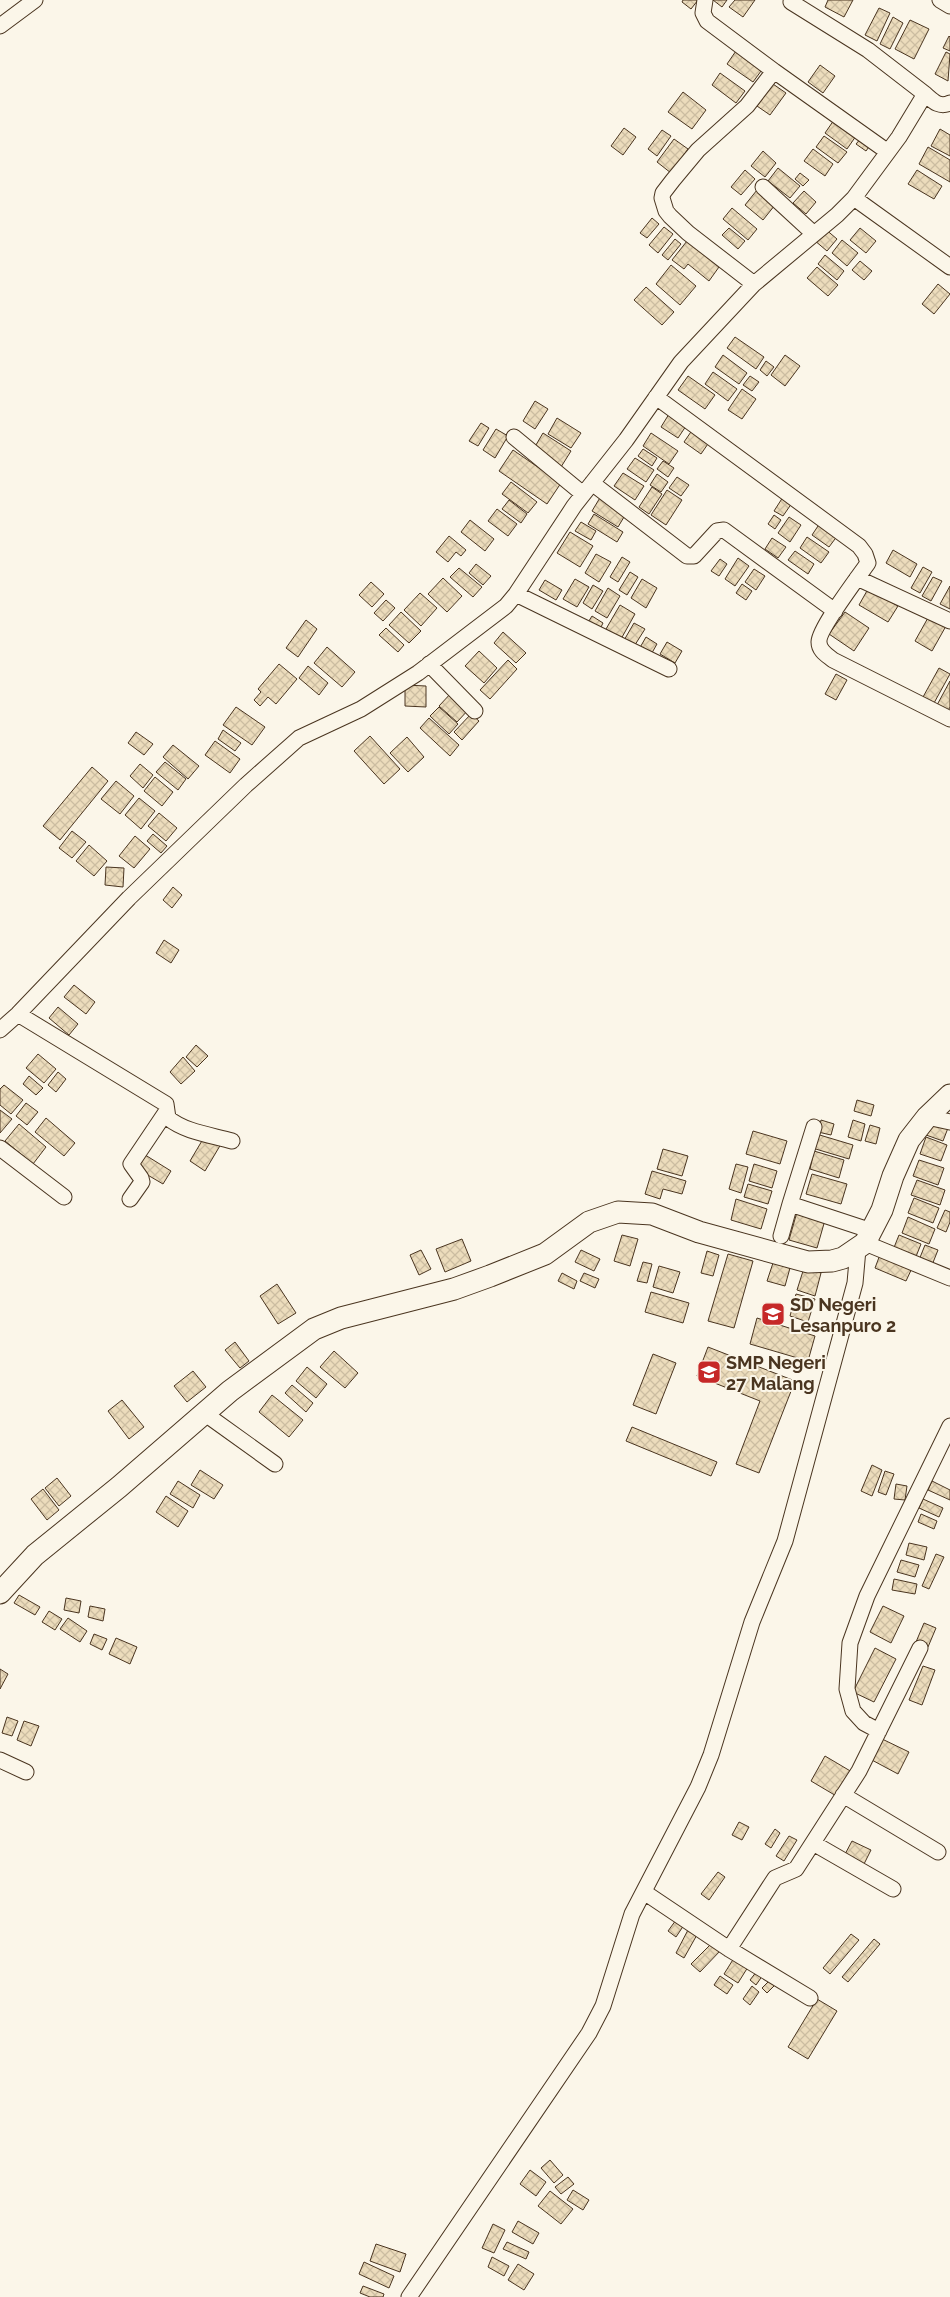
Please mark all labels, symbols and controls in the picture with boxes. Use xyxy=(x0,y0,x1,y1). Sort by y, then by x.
place label: SD Negeri Lesanpuro 2 xyxy=(790,1294,896,1336)
school or university icon: SD Negeri Lesanpuro 2 xyxy=(760,1301,786,1327)
place label: SMP Negeri 27 Malang xyxy=(726,1352,826,1394)
school or university icon: SMP Negeri 27 Malang xyxy=(696,1359,722,1385)

